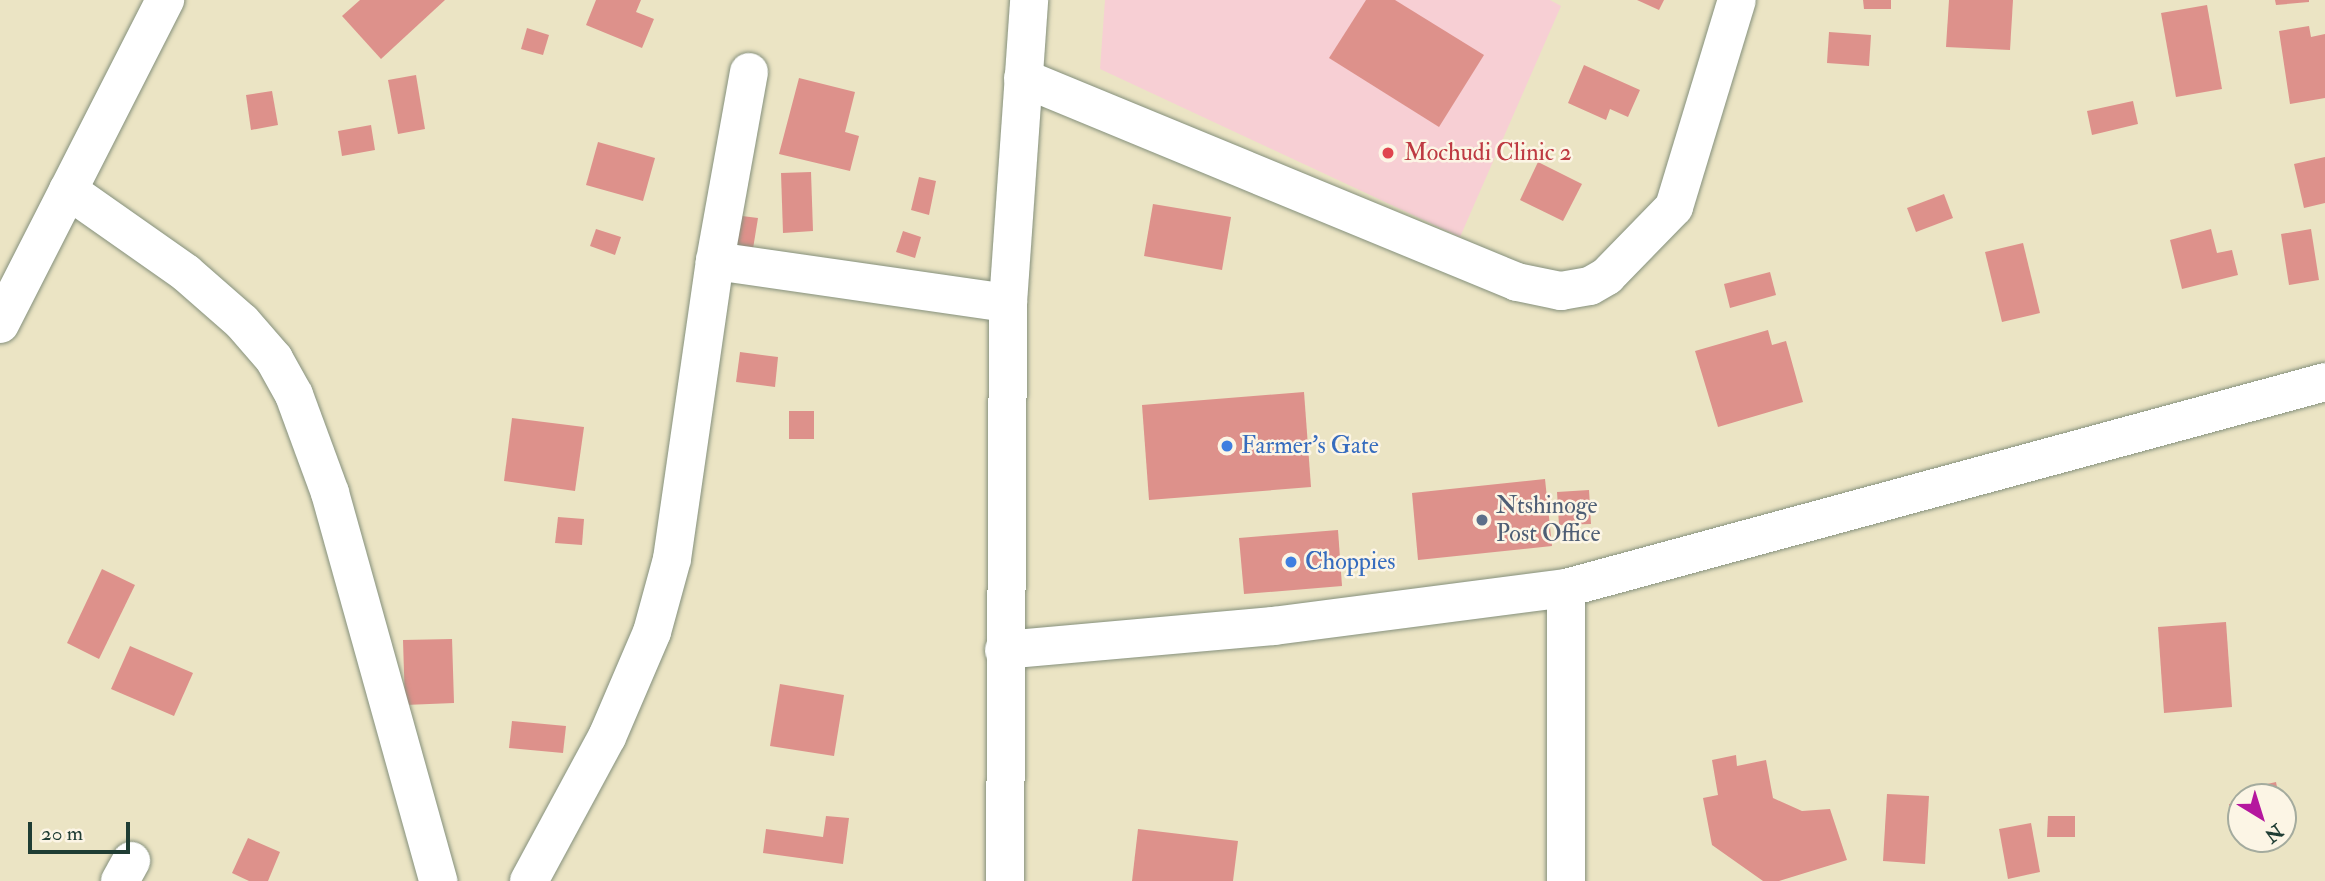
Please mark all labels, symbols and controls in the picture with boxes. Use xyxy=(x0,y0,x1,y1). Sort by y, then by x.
place label: Mochudi Clinic 2 xyxy=(1404,139,1572,167)
marker: Mochudi Clinic 2 xyxy=(1378,143,1398,163)
place label: Farmer's Gate xyxy=(1241,432,1379,460)
marker: Farmer's Gate xyxy=(1219,438,1235,454)
place label: Ntshinoge Post Office xyxy=(1496,492,1601,548)
marker: Ntshinoge Post Office xyxy=(1474,512,1490,528)
place label: Choppies xyxy=(1305,548,1395,576)
marker: Choppies xyxy=(1283,554,1299,570)
north arrow xyxy=(2227,783,2297,853)
scale bar xyxy=(32,808,133,852)
text: N xyxy=(2260,818,2288,848)
text: 20 m xyxy=(41,820,83,847)

